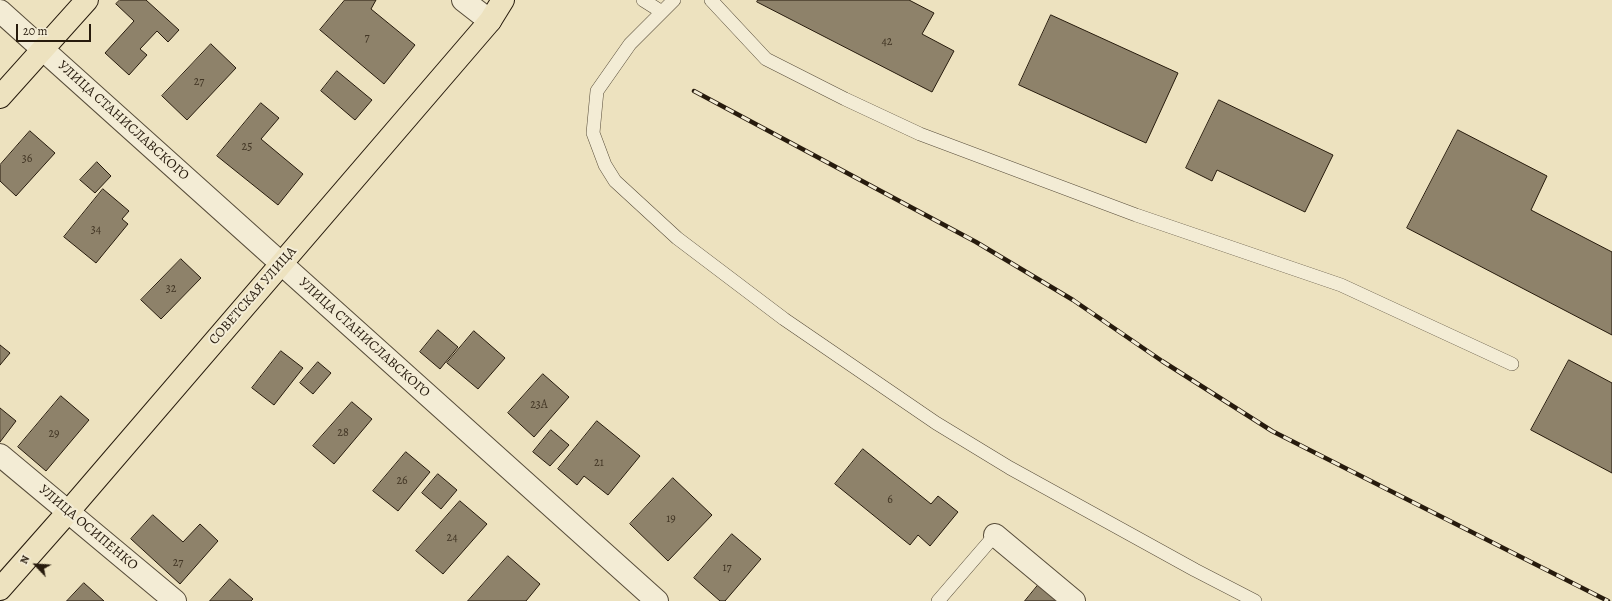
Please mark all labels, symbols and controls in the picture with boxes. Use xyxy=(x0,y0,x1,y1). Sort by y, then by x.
scale bar xyxy=(18,16,93,42)
text: 20 m xyxy=(23,23,47,39)
house number: 7 xyxy=(364,31,370,45)
house number: 42 xyxy=(881,35,893,49)
street label: УЛИЦА СТАНИСЛАВСКОГО xyxy=(54,58,192,184)
house number: 27 xyxy=(194,75,204,89)
house number: 25 xyxy=(242,140,252,154)
house number: 36 xyxy=(22,152,32,166)
house number: 34 xyxy=(91,223,101,237)
street label: СОВЕТСКАЯ УЛИЦА xyxy=(206,243,300,349)
street label: УЛИЦА СТАНИСЛАВСКОГО xyxy=(295,275,433,401)
house number: 32 xyxy=(166,282,176,296)
house number: 23А xyxy=(530,398,548,412)
house number: 28 xyxy=(337,426,349,440)
house number: 29 xyxy=(48,427,60,441)
house number: 21 xyxy=(594,456,604,470)
house number: 26 xyxy=(396,474,408,488)
street label: УЛИЦА ОСИПЕНКО xyxy=(35,482,141,574)
house number: 6 xyxy=(887,493,893,507)
house number: 19 xyxy=(666,512,676,526)
house number: 24 xyxy=(446,531,458,545)
north arrow xyxy=(16,545,56,585)
text: N xyxy=(16,553,33,567)
house number: 27 xyxy=(173,556,183,570)
house number: 17 xyxy=(722,561,732,575)

